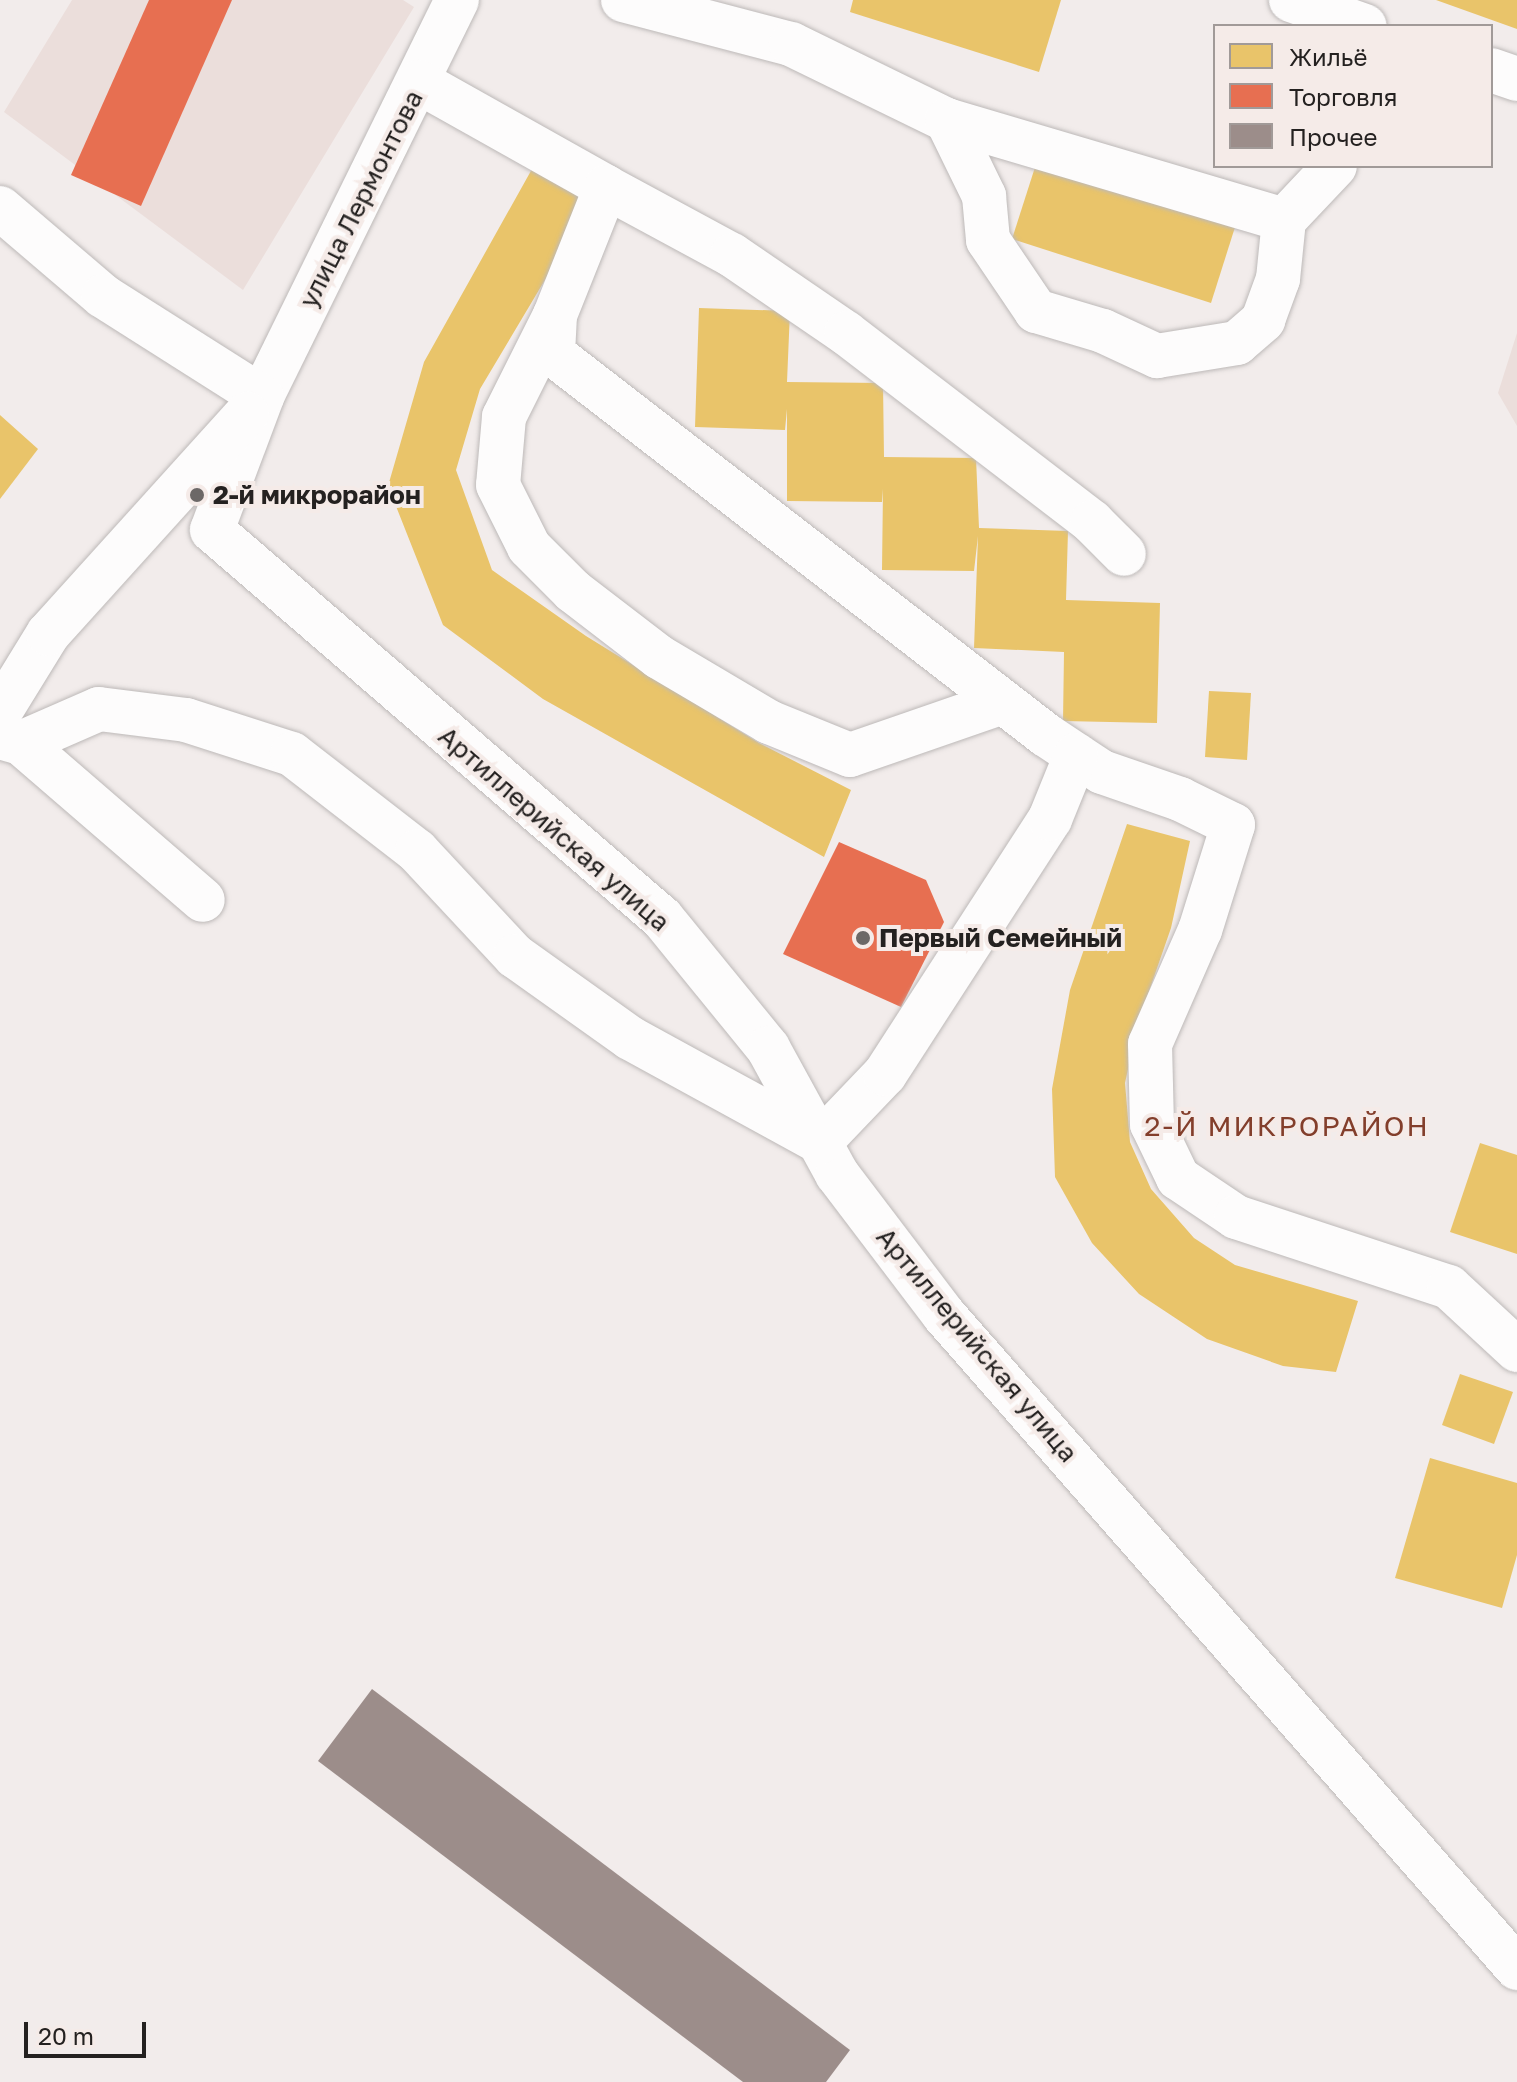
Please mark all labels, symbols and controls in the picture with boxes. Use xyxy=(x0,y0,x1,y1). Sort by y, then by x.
legend xyxy=(1213,24,1493,168)
text: Жильё xyxy=(1289,42,1367,71)
text: Торговля xyxy=(1289,82,1397,111)
street label: улица Лермонтова xyxy=(293,85,429,313)
text: Прочее xyxy=(1289,122,1377,151)
place label: 2-й микрорайон xyxy=(213,479,421,511)
marker: 2-й микрорайон xyxy=(188,486,206,504)
street label: Артиллерийская улица xyxy=(432,720,676,938)
place label: Первый Семейный xyxy=(879,922,1122,954)
marker: Первый Семейный xyxy=(854,929,872,947)
district label: 2-Й МИКРОРАЙОН xyxy=(1144,1109,1430,1143)
street label: Артиллерийская улица xyxy=(870,1222,1084,1468)
scale bar xyxy=(28,2006,150,2056)
text: 20 m xyxy=(38,2021,94,2050)

